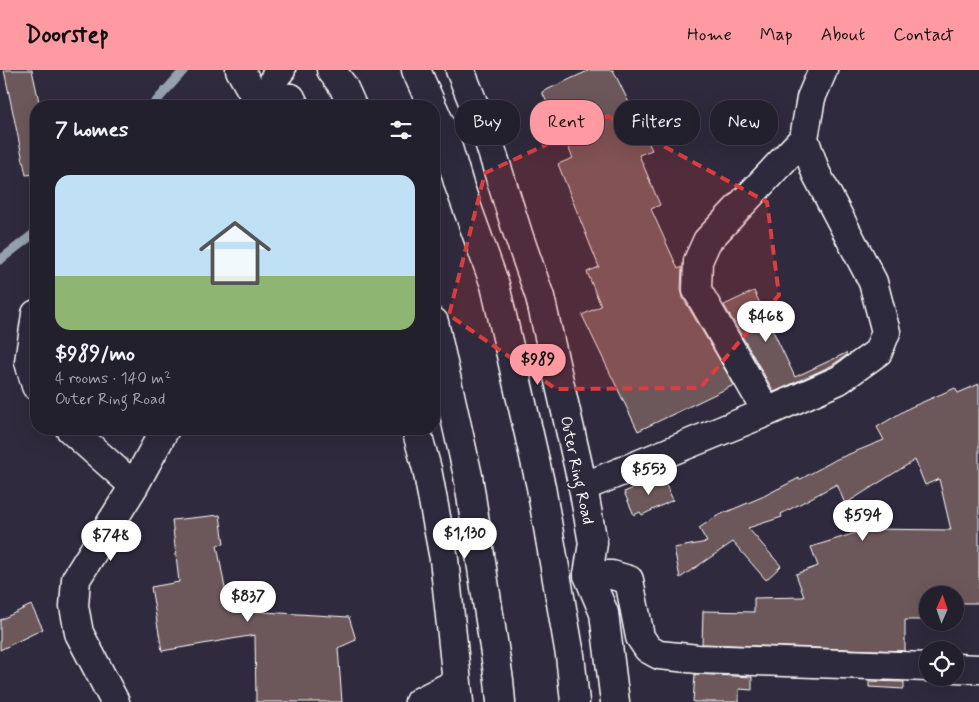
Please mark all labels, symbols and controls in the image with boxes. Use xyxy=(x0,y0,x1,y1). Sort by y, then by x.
text: Doorstep xyxy=(25,20,109,51)
text: Home xyxy=(687,23,732,47)
text: Map xyxy=(760,23,793,47)
text: About xyxy=(821,23,865,47)
text: Contact xyxy=(893,23,954,47)
chip: Buy xyxy=(455,100,520,145)
chip: Rent xyxy=(530,100,604,145)
chip: Filters xyxy=(614,100,700,145)
chip: New xyxy=(710,100,778,145)
text: 7 homes xyxy=(55,116,128,144)
icon: filters xyxy=(387,116,415,144)
icon: home xyxy=(190,208,280,298)
pin: $468 xyxy=(736,300,796,343)
text: $468 xyxy=(748,306,784,327)
text: $989/mo xyxy=(55,340,135,368)
pin: $989 xyxy=(508,344,568,386)
text: $989 xyxy=(521,349,555,370)
text: 4 rooms · 140 m² xyxy=(55,368,171,389)
text: Outer Ring Road xyxy=(55,389,165,410)
street label: Outer Ring Road xyxy=(554,414,598,527)
pin: $553 xyxy=(619,454,679,496)
text: $553 xyxy=(632,459,666,480)
pin: $594 xyxy=(833,500,893,542)
text: $594 xyxy=(844,505,882,526)
pin: $1,130 xyxy=(424,518,506,560)
pin: $748 xyxy=(81,520,141,562)
text: $1,130 xyxy=(444,523,486,544)
text: $748 xyxy=(92,525,130,546)
pin: $837 xyxy=(218,580,278,623)
text: $837 xyxy=(231,586,265,607)
north arrow xyxy=(919,586,964,631)
map controls xyxy=(919,586,964,686)
button: locate xyxy=(919,641,964,686)

